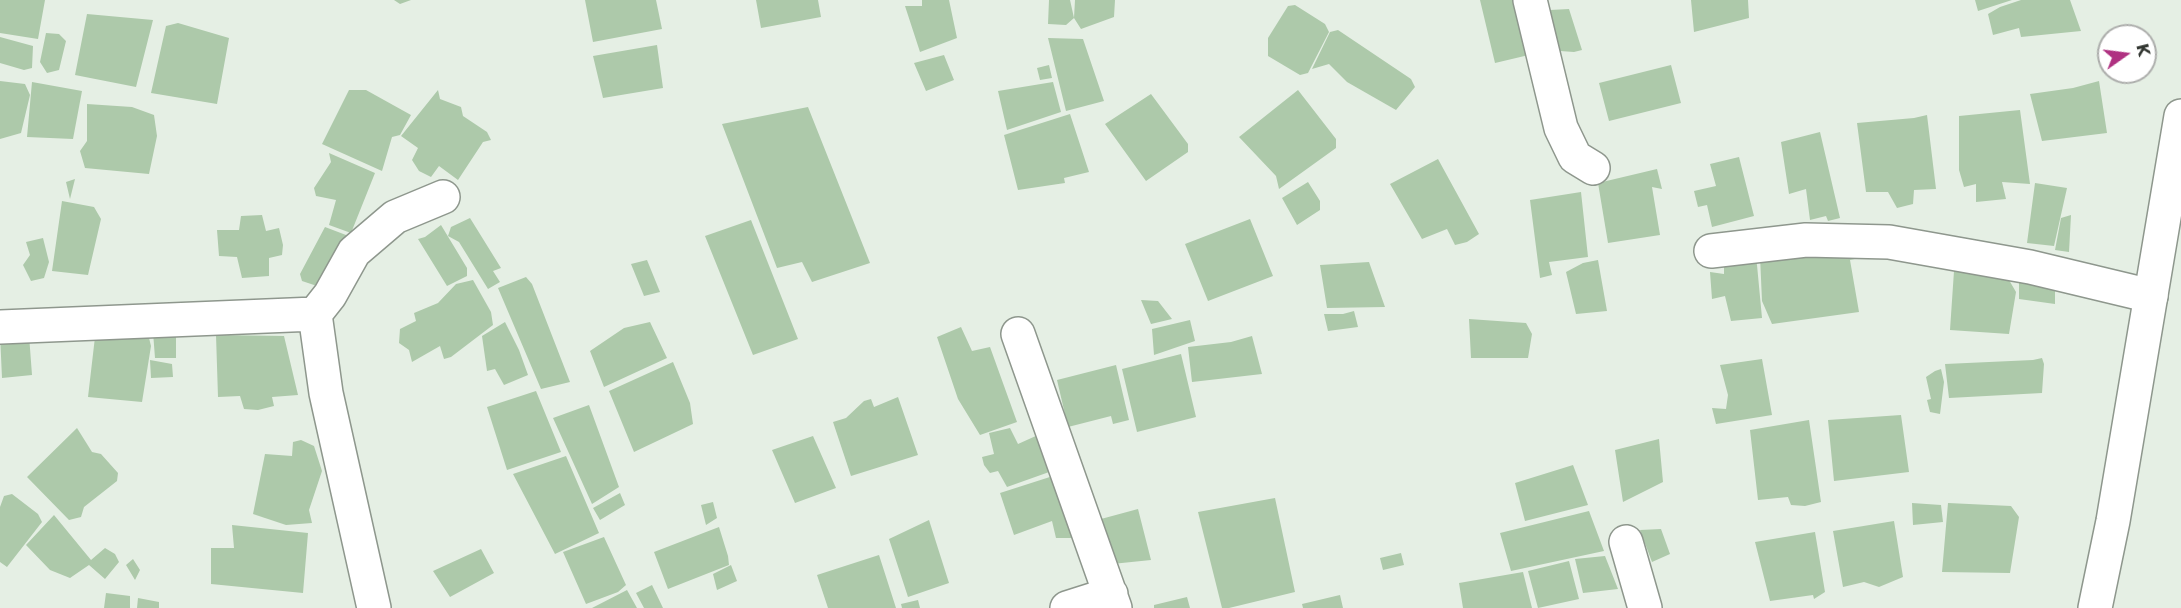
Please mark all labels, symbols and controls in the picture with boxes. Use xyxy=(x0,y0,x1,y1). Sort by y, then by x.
north arrow xyxy=(2097,24,2157,84)
text: K xyxy=(2132,42,2154,58)

